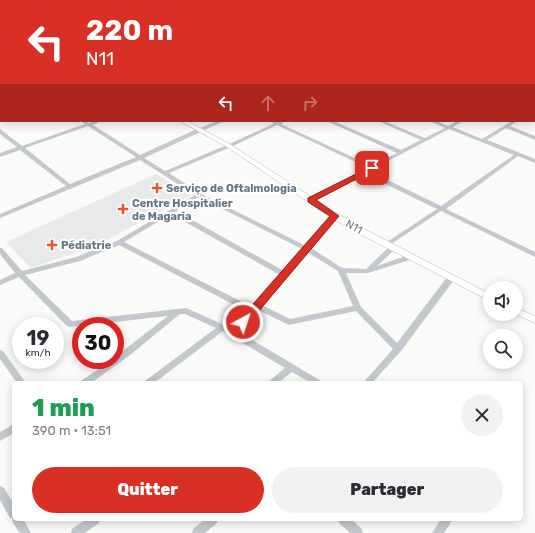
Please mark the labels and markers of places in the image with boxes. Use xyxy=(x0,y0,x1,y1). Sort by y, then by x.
pin xyxy=(355,151,389,185)
marker: Serviço de Oftalmologia xyxy=(151,182,163,194)
place label: Serviço de Oftalmologia xyxy=(166,182,297,195)
place label: Centre Hospitalier de Magaria xyxy=(132,197,233,223)
marker: Centre Hospitalier de Magaria xyxy=(117,203,129,215)
marker: Pédiatrie xyxy=(46,239,58,251)
place label: Pédiatrie xyxy=(61,239,112,252)

